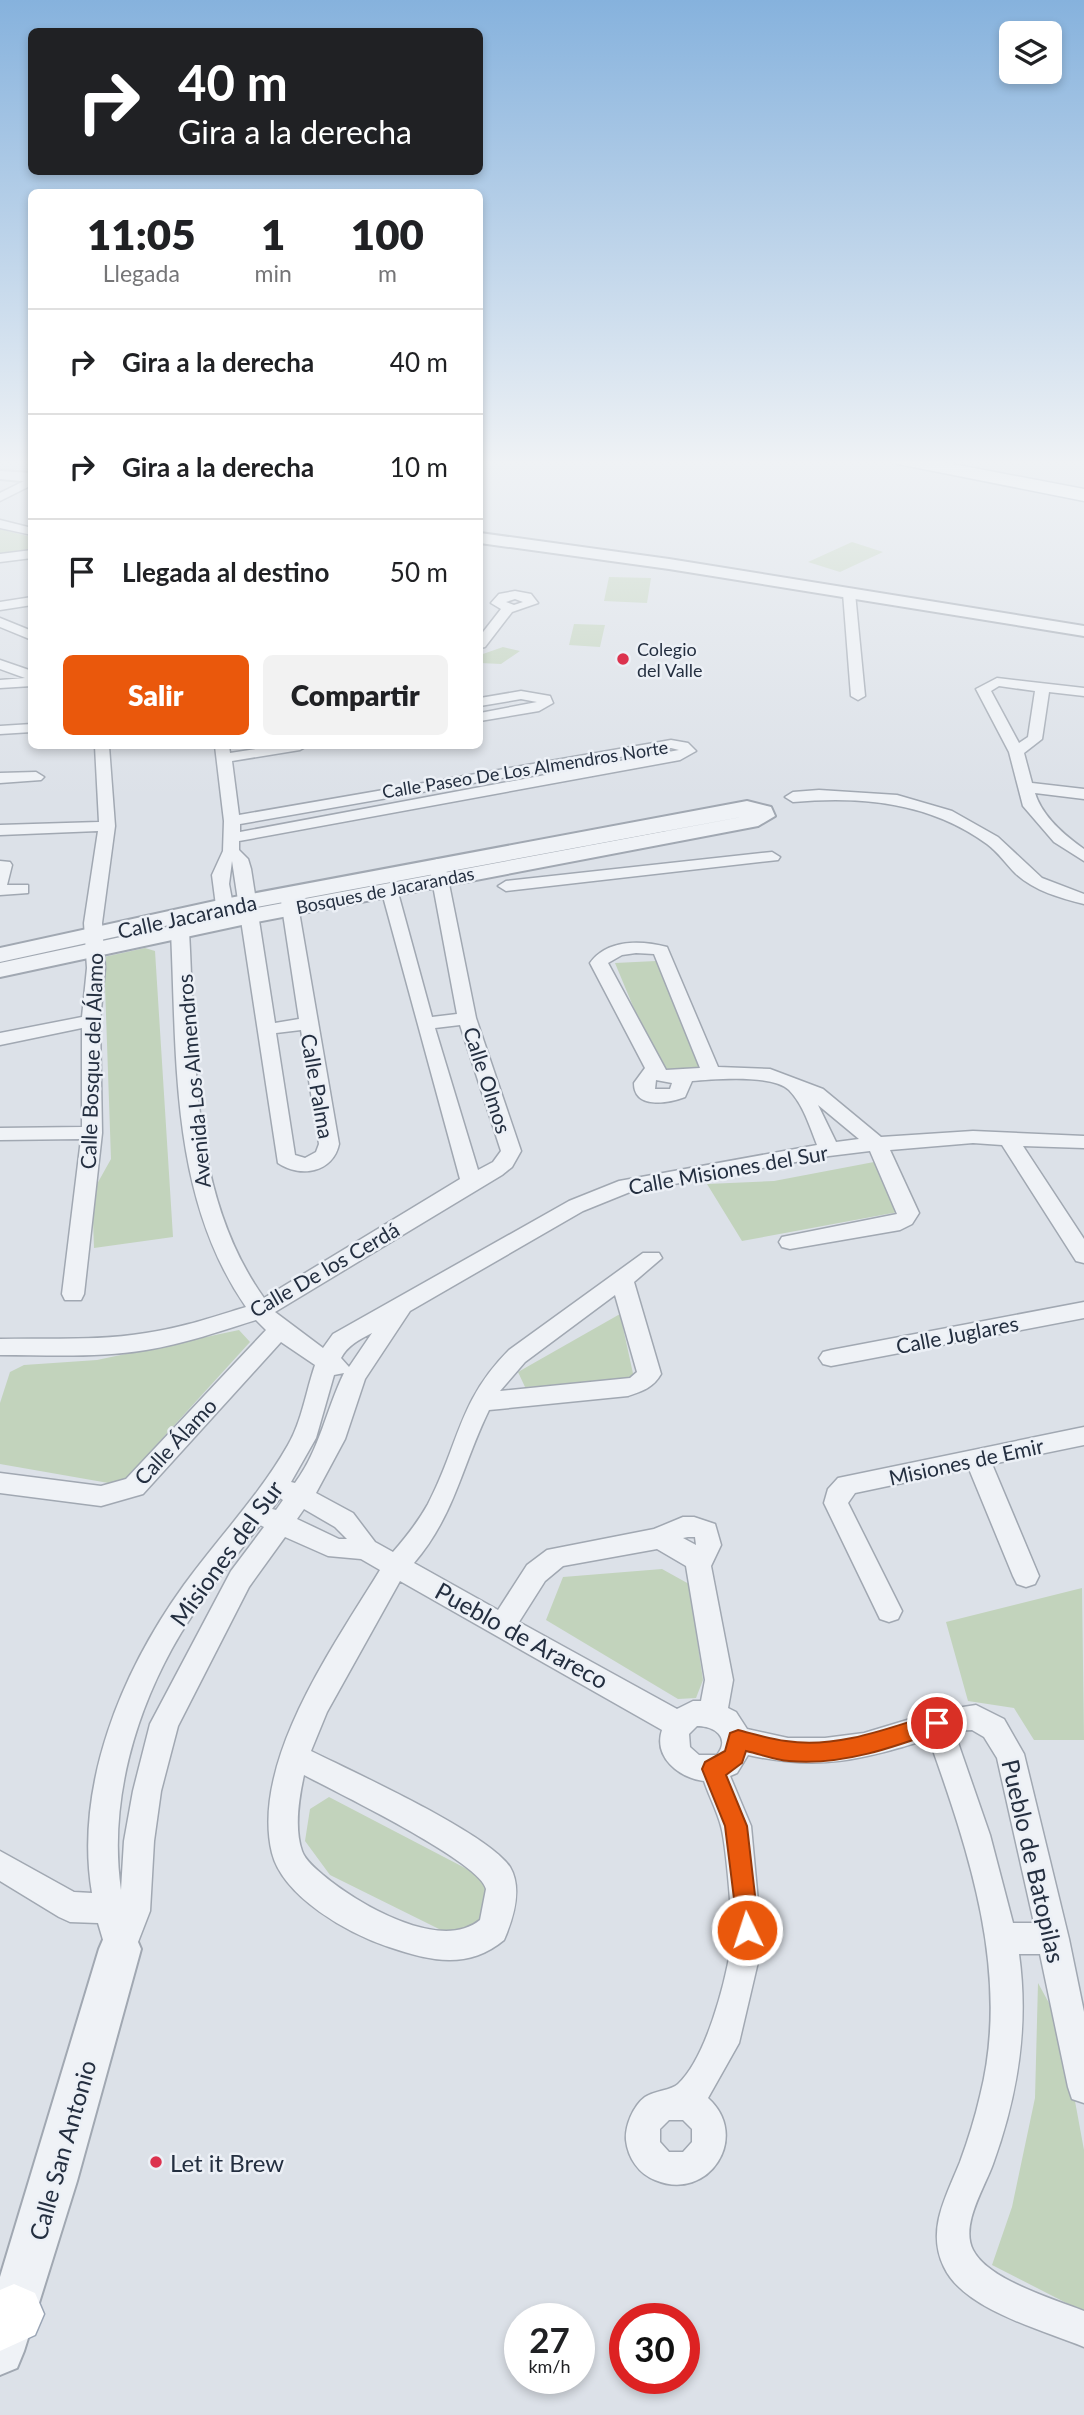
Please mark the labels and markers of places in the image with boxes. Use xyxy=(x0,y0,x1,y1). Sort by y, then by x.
place label: Colegio del Valle xyxy=(637,638,703,681)
marker: Colegio del Valle xyxy=(615,651,631,667)
pin xyxy=(907,1693,967,1753)
place label: Let it Brew xyxy=(170,2148,284,2177)
marker: Let it Brew xyxy=(148,2154,164,2170)

